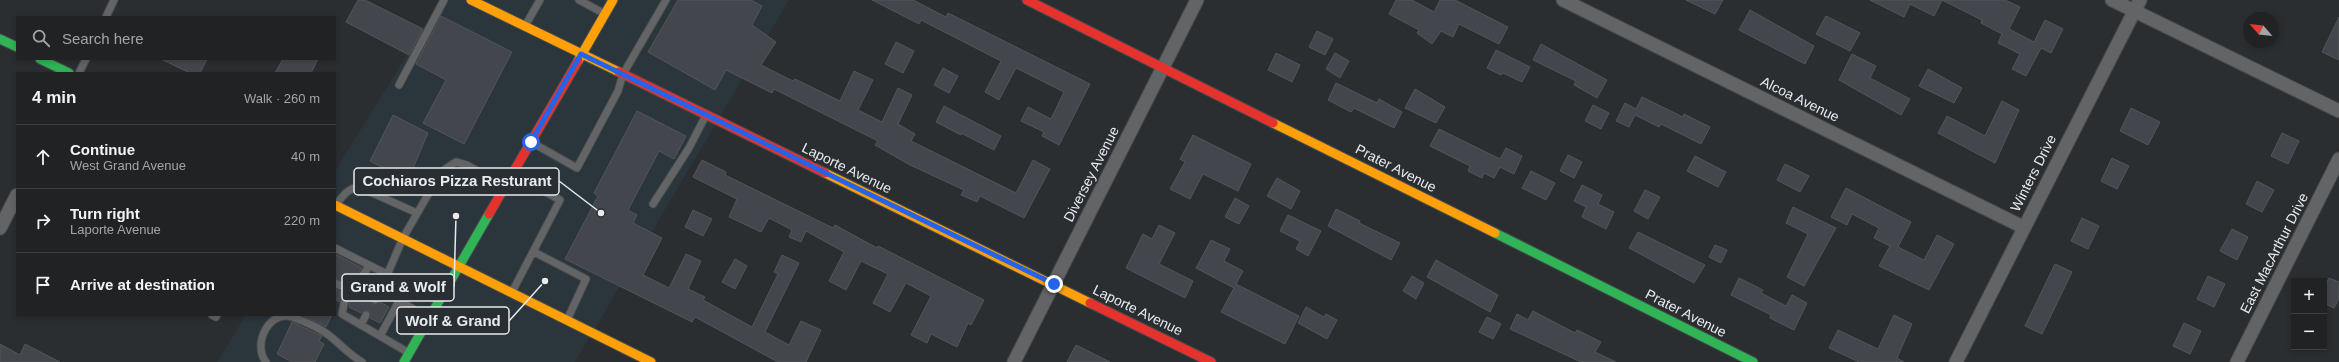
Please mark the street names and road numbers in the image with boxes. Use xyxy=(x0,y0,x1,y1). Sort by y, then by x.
street label: Alcoa Avenue xyxy=(1758,73,1842,125)
street label: Diversey Avenue xyxy=(1060,123,1122,224)
street label: Winters Drive xyxy=(2007,132,2059,214)
street label: Laporte Avenue xyxy=(800,139,895,197)
street label: Prater Avenue xyxy=(1353,141,1439,195)
street label: East MacArthur Drive xyxy=(2237,190,2311,316)
street label: Laporte Avenue xyxy=(1091,281,1186,339)
street label: Prater Avenue xyxy=(1643,286,1729,340)

